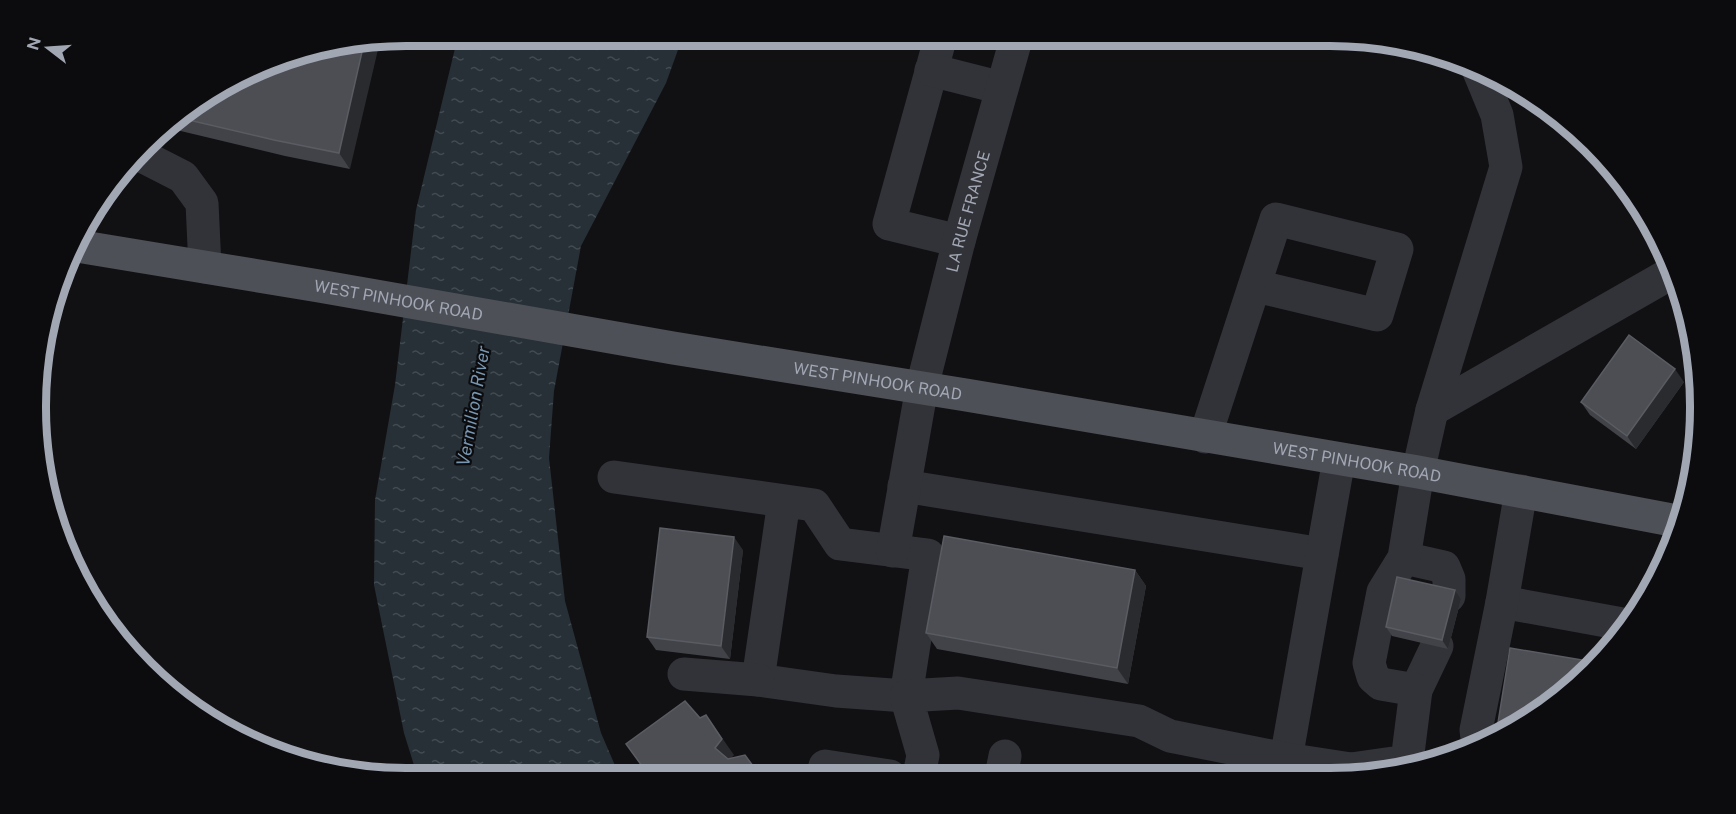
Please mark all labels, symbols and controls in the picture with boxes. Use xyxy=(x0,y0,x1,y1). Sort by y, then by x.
north arrow xyxy=(18,18,78,78)
text: N xyxy=(23,35,45,53)
street label: LA RUE FRANCE xyxy=(942,149,994,274)
street label: WEST PINHOOK ROAD xyxy=(313,276,484,324)
water label: Vermilion River xyxy=(452,344,494,468)
street label: WEST PINHOOK ROAD xyxy=(792,358,964,404)
street label: WEST PINHOOK ROAD xyxy=(1271,438,1443,486)

